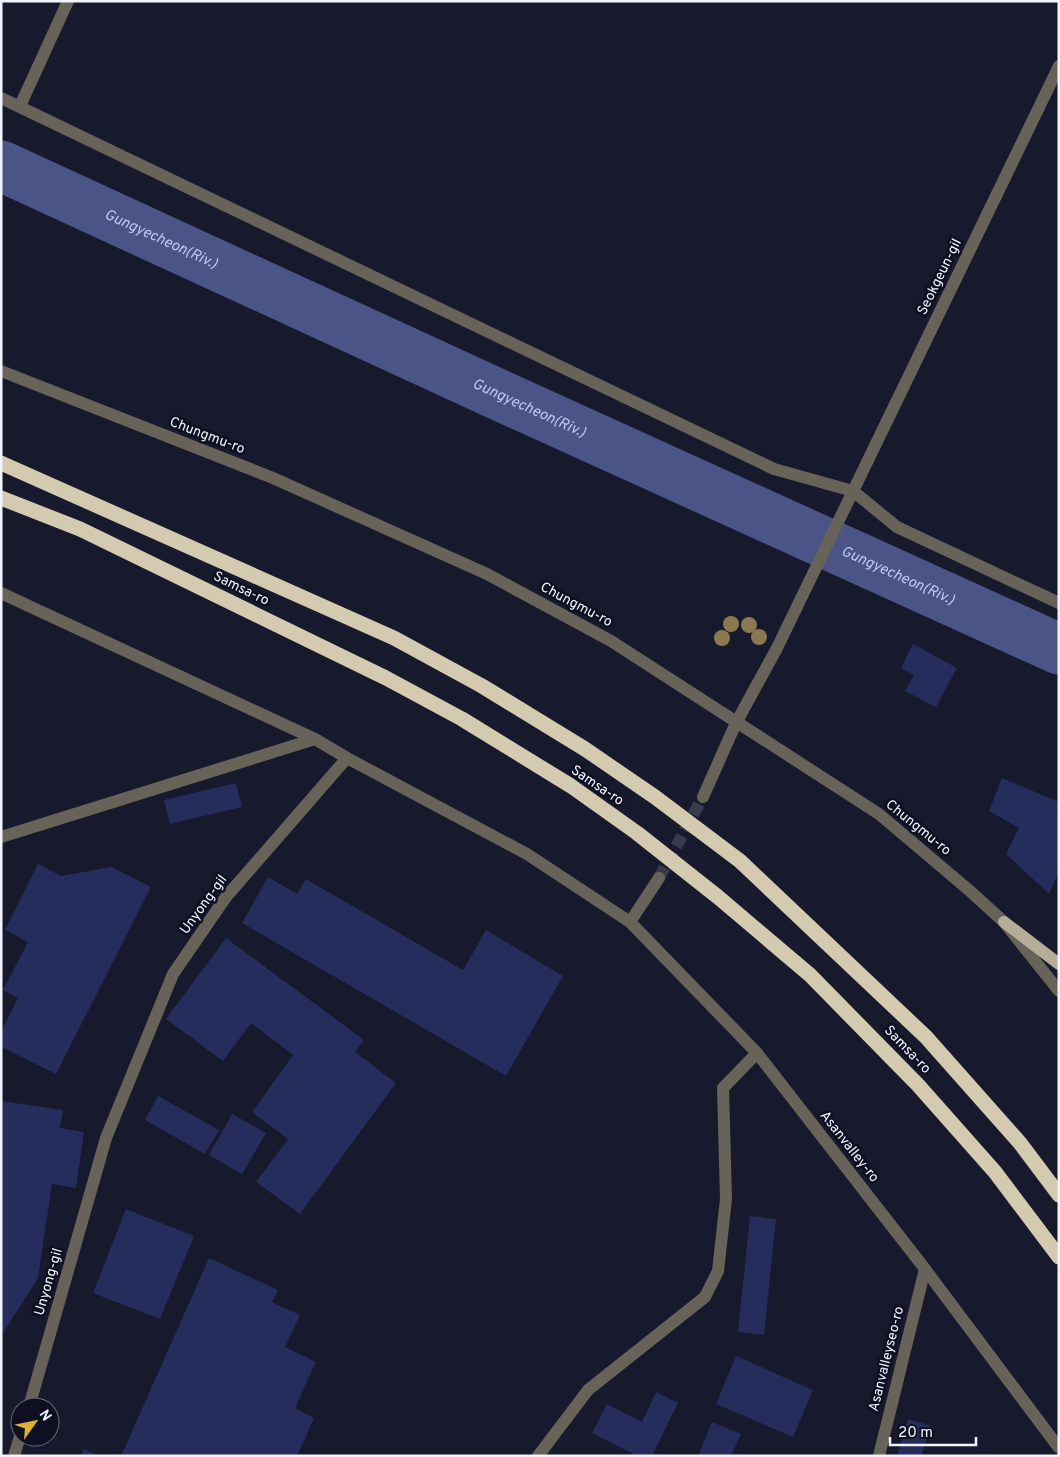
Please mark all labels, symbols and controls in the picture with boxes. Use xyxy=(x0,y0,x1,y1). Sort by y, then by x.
water label: Gungyecheon(Riv.) xyxy=(101,205,221,274)
street label: Seokgeun-gil xyxy=(914,236,966,318)
water label: Gungyecheon(Riv.) xyxy=(469,374,589,442)
street label: Chungmu-ro xyxy=(167,414,247,458)
water label: Gungyecheon(Riv.) xyxy=(838,542,958,610)
street label: Samsa-ro xyxy=(210,568,272,610)
street label: Chungmu-ro xyxy=(537,579,615,631)
street label: Samsa-ro xyxy=(567,762,627,810)
street label: Chungmu-ro xyxy=(882,796,954,860)
street label: Unyong-gil xyxy=(177,872,231,938)
street label: Samsa-ro xyxy=(880,1023,934,1078)
street label: Asanvalley-ro xyxy=(816,1108,882,1186)
street label: Unyong-gil xyxy=(31,1246,67,1318)
street label: Asanvalleyseo-ro xyxy=(866,1304,908,1413)
north arrow xyxy=(10,1397,60,1447)
text: N xyxy=(35,1407,55,1425)
scale bar xyxy=(890,1414,976,1446)
text: 20 m xyxy=(898,1424,933,1443)

